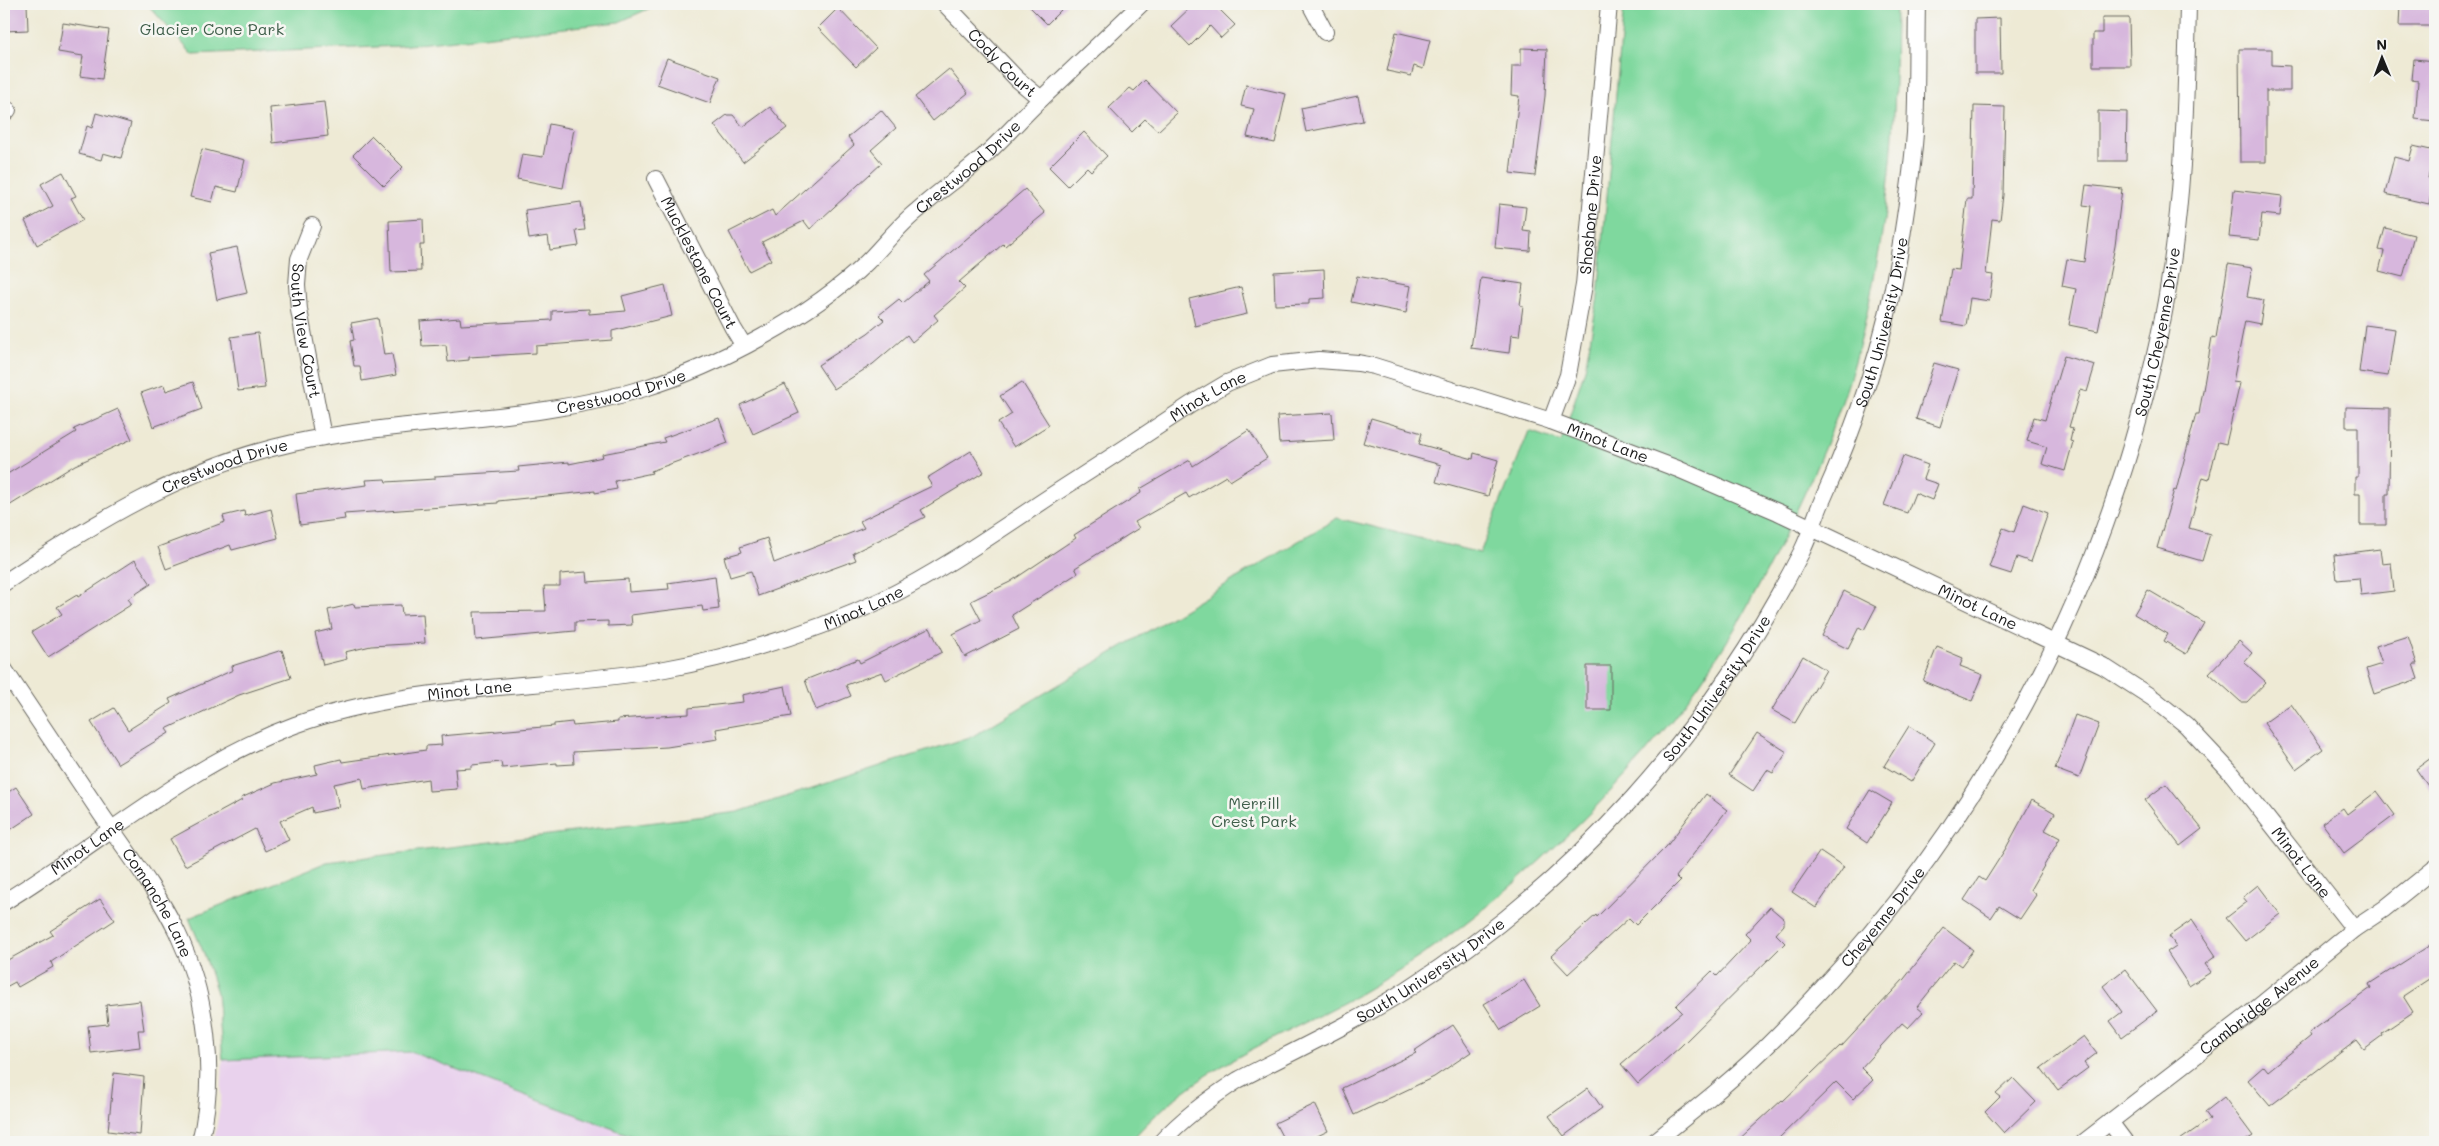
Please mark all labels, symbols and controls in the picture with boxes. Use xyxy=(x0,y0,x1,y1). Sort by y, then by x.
park label: Glacier Cone Park xyxy=(140,18,284,39)
street label: Cody Court xyxy=(964,23,1041,101)
north arrow xyxy=(2356,32,2406,82)
text: N xyxy=(2376,35,2387,54)
street label: Crestwood Drive xyxy=(910,115,1025,218)
street label: Shoshone Drive xyxy=(1574,154,1606,275)
street label: Mucklestone Court xyxy=(657,192,743,332)
street label: South University Drive xyxy=(1850,236,1912,410)
street label: South Cheyenne Drive xyxy=(2129,246,2184,419)
street label: South View Court xyxy=(287,263,326,400)
street label: Crestwood Drive xyxy=(555,364,689,418)
street label: Minot Lane xyxy=(1165,365,1249,426)
street label: Minot Lane xyxy=(1564,417,1652,467)
street label: Crestwood Drive xyxy=(158,433,290,498)
street label: Minot Lane xyxy=(1935,579,2021,634)
street label: Minot Lane xyxy=(820,580,907,634)
street label: South University Drive xyxy=(1657,611,1775,766)
street label: Minot Lane xyxy=(426,675,513,704)
park label: Merrill Crest Park xyxy=(1211,792,1297,831)
street label: Minot Lane xyxy=(46,813,128,879)
street label: Minot Lane xyxy=(2267,822,2337,902)
street label: Comanche Lane xyxy=(118,844,198,960)
street label: Cheyenne Drive xyxy=(1835,862,1929,971)
street label: South University Drive xyxy=(1352,912,1509,1027)
street label: Cambridge Avenue xyxy=(2195,951,2323,1059)

